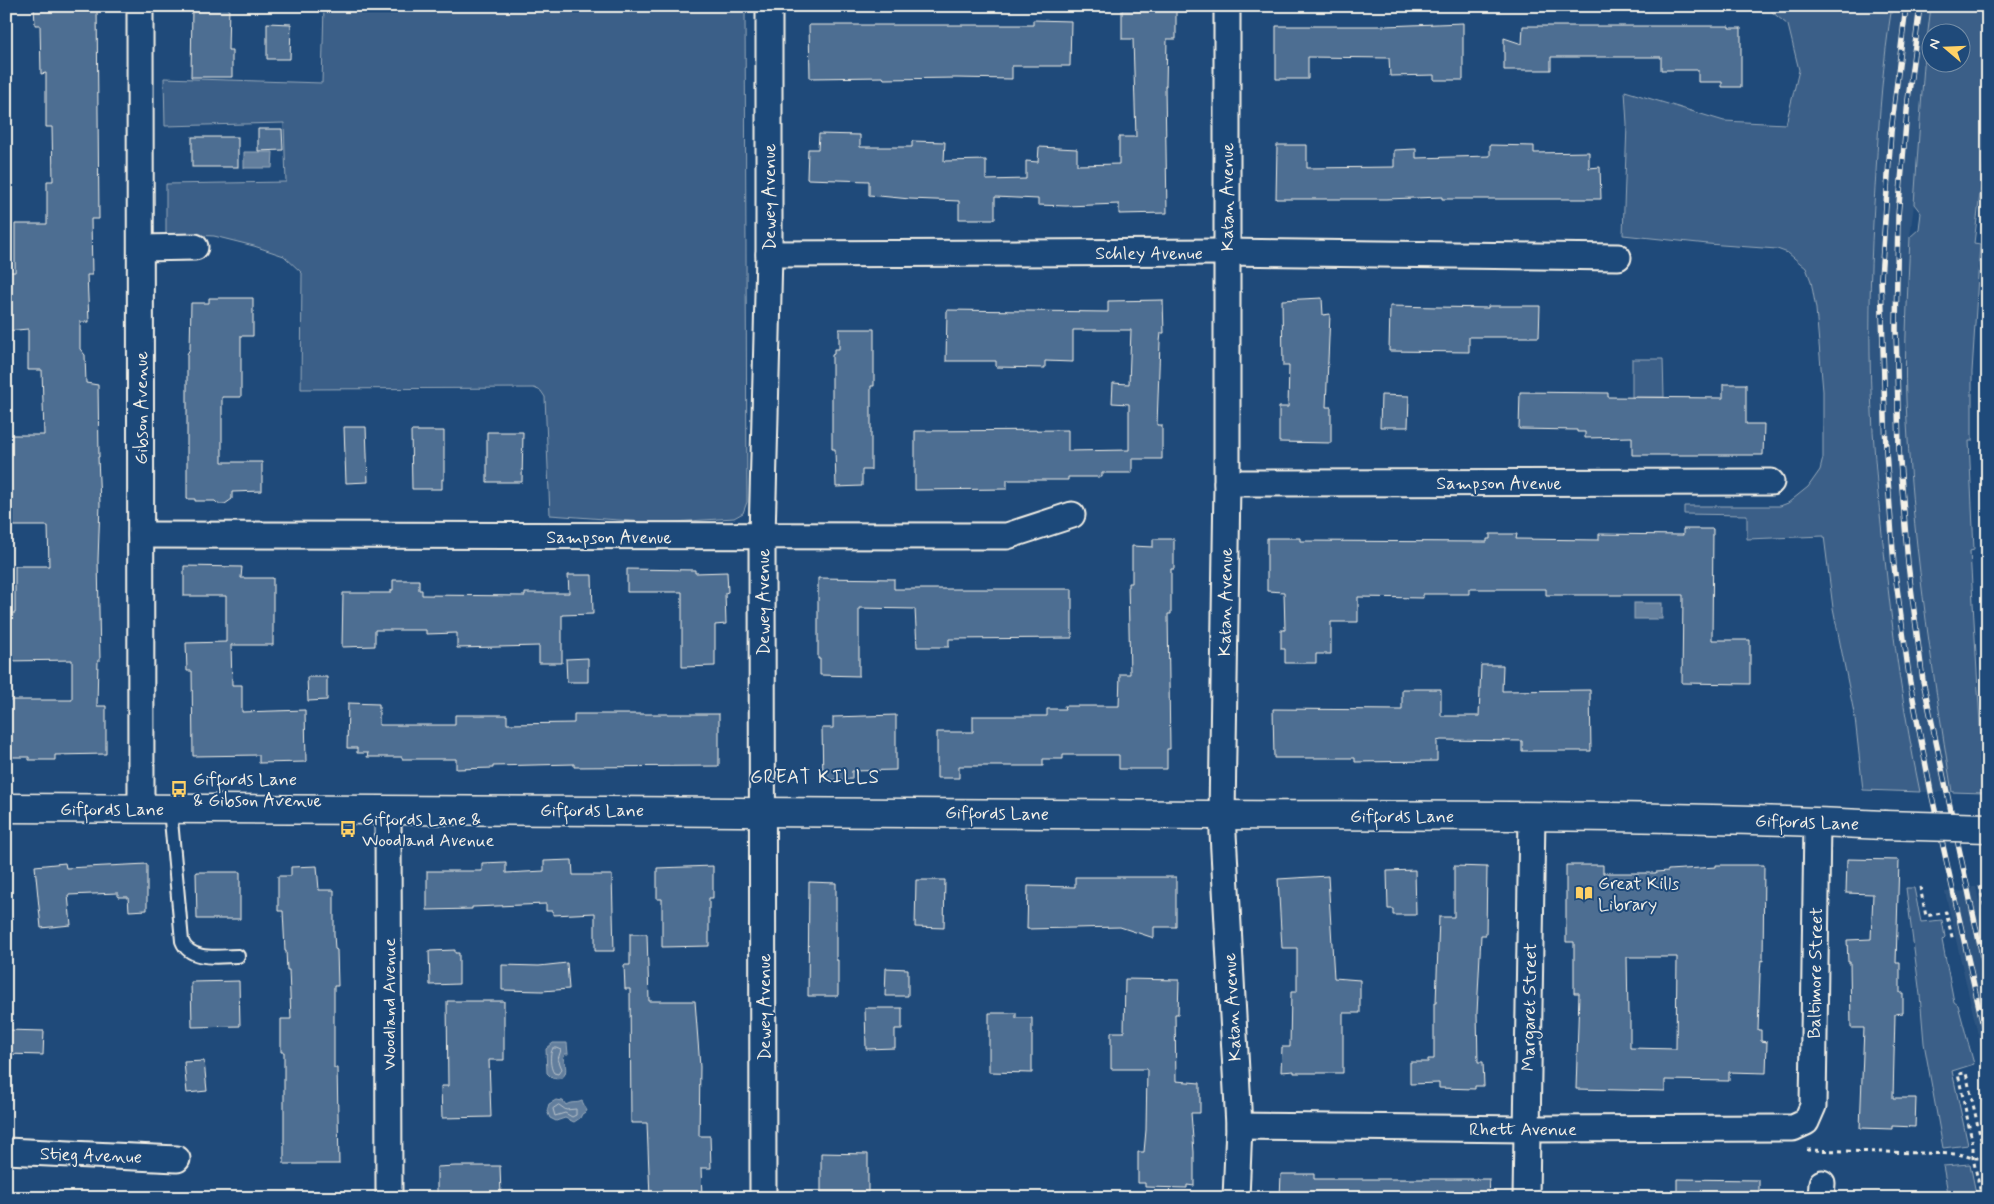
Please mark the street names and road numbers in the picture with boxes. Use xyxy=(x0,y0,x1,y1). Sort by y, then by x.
street label: Katan Avenue xyxy=(1216,143,1240,251)
street label: Dewey Avenue xyxy=(758,144,782,250)
street label: Schley Avenue xyxy=(1095,242,1203,266)
street label: Gibson Avenue xyxy=(130,351,154,465)
street label: Sampson Avenue xyxy=(1436,472,1562,496)
street label: Sampson Avenue xyxy=(546,526,672,550)
street label: Katan Avenue xyxy=(1213,547,1239,657)
street label: Dewey Avenue xyxy=(752,549,776,655)
street label: Giffords Lane xyxy=(60,798,164,824)
street label: Giffords Lane xyxy=(540,799,644,825)
street label: Giffords Lane xyxy=(945,801,1049,829)
street label: Giffords Lane xyxy=(1350,805,1454,831)
street label: Giffords Lane xyxy=(1754,809,1859,839)
street label: Baltimore Street xyxy=(1803,907,1829,1039)
street label: Woodland Avenue xyxy=(378,938,402,1070)
street label: Margaret Street xyxy=(1517,942,1544,1072)
street label: Katan Avenue xyxy=(1218,952,1248,1062)
street label: Dewey Avenue xyxy=(753,954,777,1060)
street label: Rhett Avenue xyxy=(1469,1118,1577,1142)
street label: Stieg Avenue xyxy=(40,1142,142,1170)

